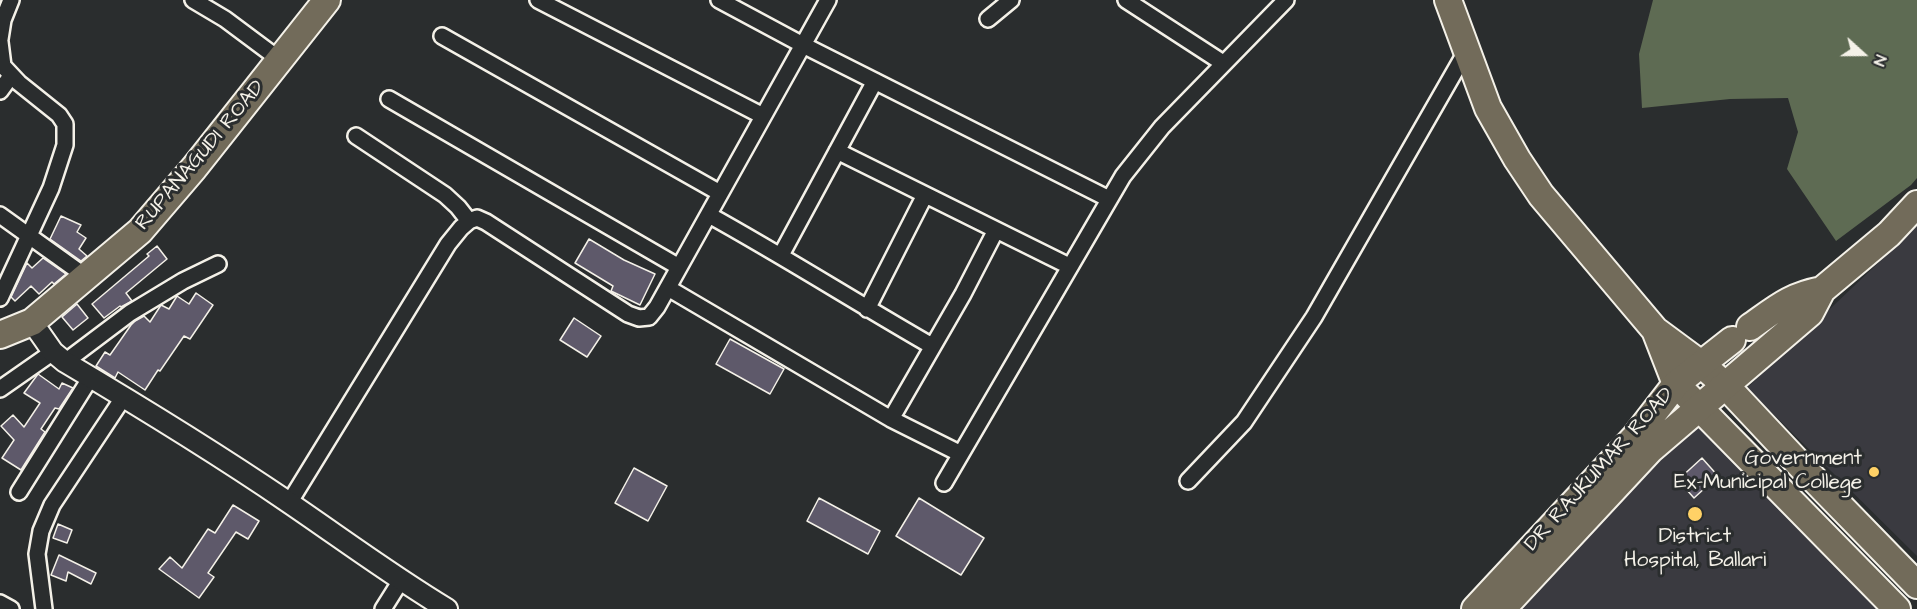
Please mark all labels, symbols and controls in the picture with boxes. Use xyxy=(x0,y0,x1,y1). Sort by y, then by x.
north arrow xyxy=(1833,24,1893,84)
text: N xyxy=(1868,52,1892,69)
street label: RUPANAGUDI ROAD xyxy=(131,76,271,236)
street label: DR RAJKUMAR ROAD xyxy=(1520,383,1680,557)
place label: Government Ex-Municipal College xyxy=(1674,447,1862,497)
marker: Government Ex-Municipal College xyxy=(1867,465,1881,479)
marker: District Hospital, Ballari xyxy=(1686,505,1704,523)
place label: District Hospital, Ballari xyxy=(1624,525,1766,575)

